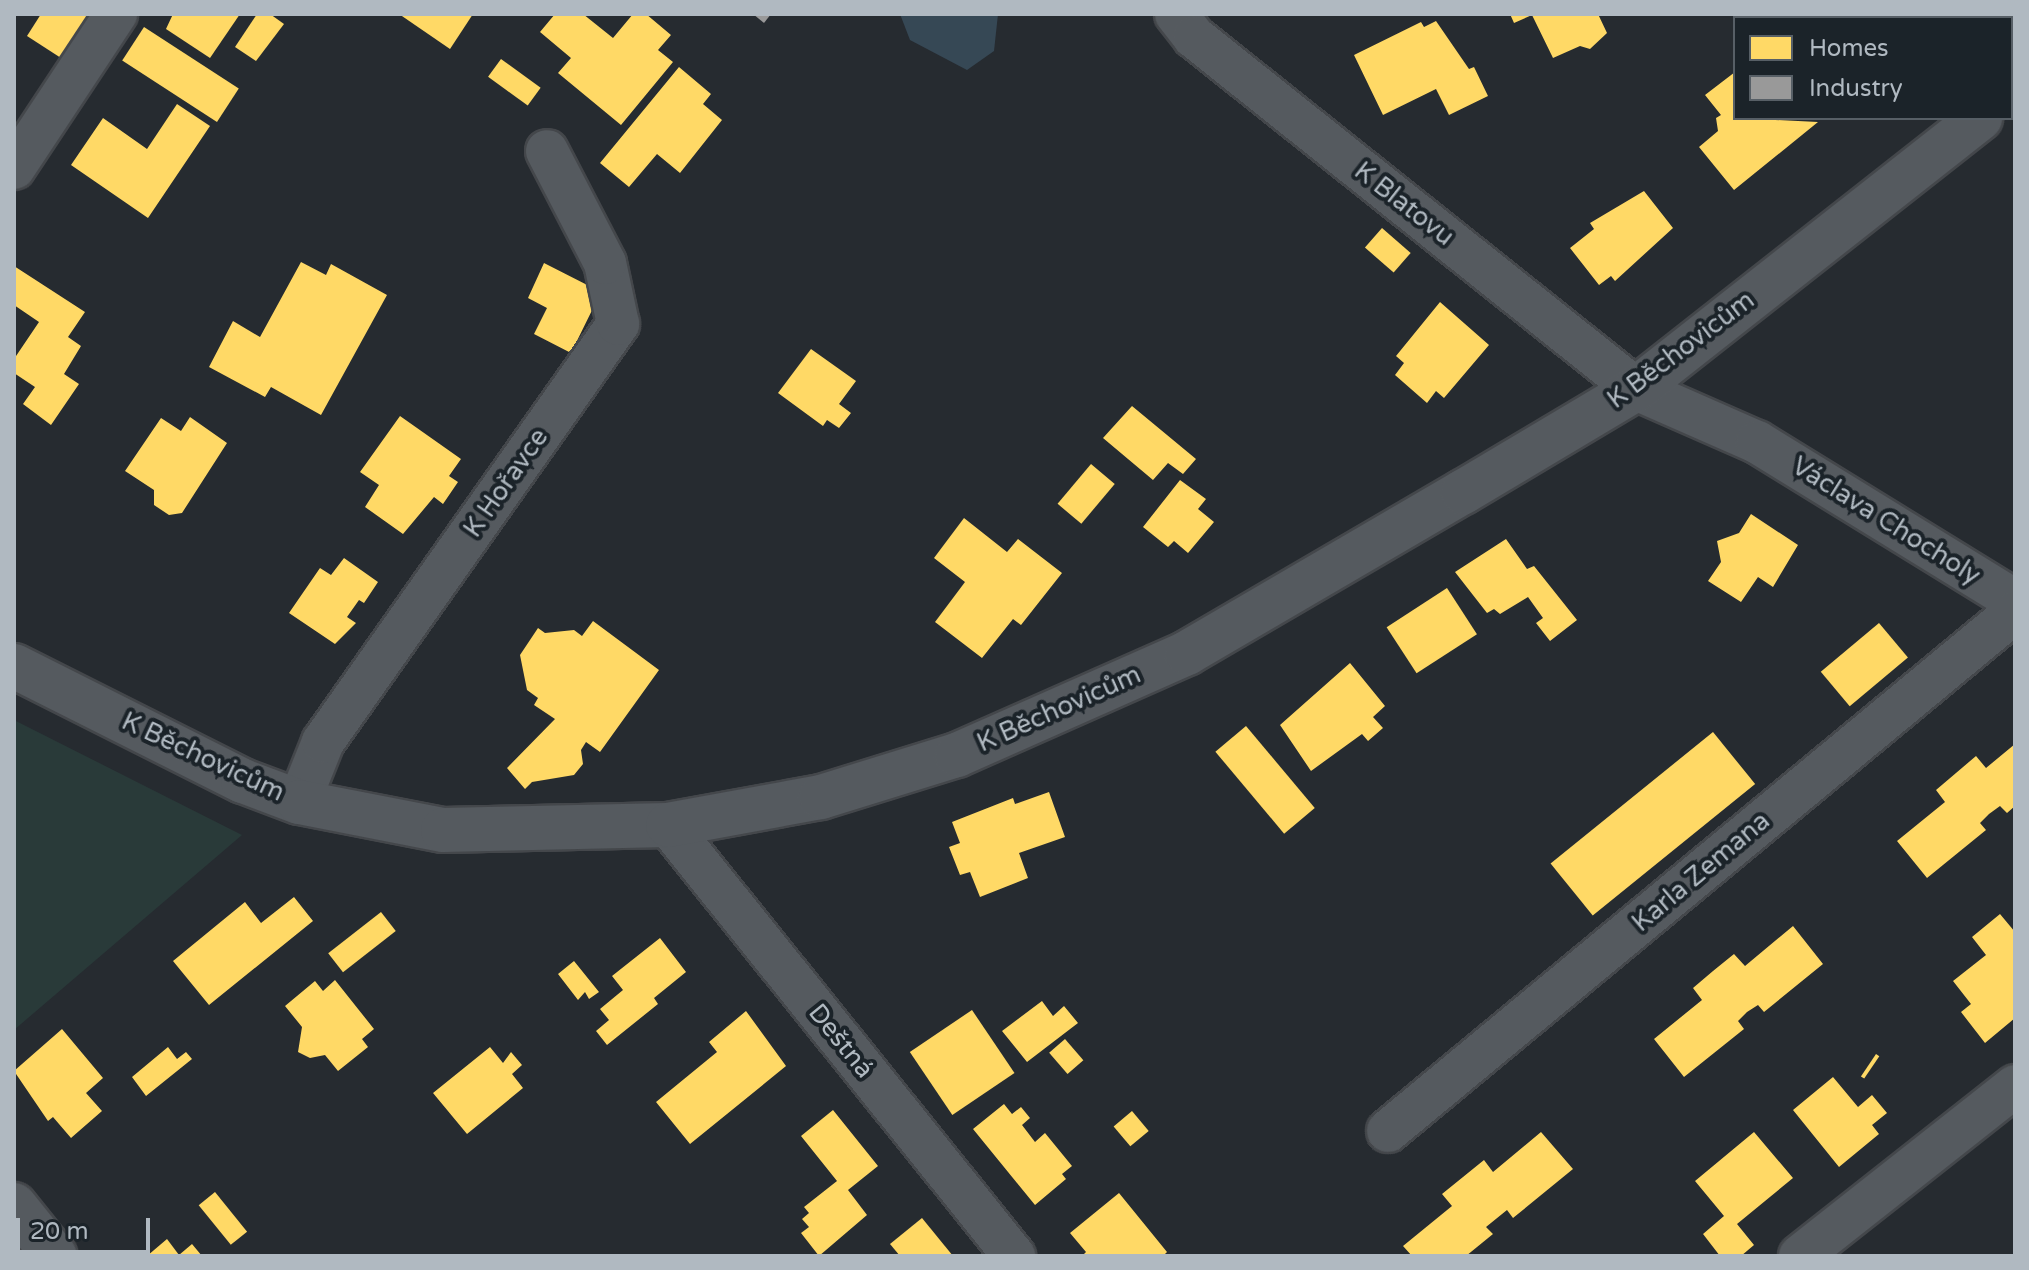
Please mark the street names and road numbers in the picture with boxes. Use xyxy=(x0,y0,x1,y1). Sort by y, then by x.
street label: K Blatovu xyxy=(1348,155,1460,253)
street label: K Běchovicům xyxy=(1601,285,1761,415)
street label: K Hořavce xyxy=(457,423,555,543)
street label: Václava Chocholy xyxy=(1786,450,1986,592)
street label: K Běchovicům xyxy=(972,659,1146,759)
street label: K Běchovicům xyxy=(117,706,289,808)
street label: Karla Zemana xyxy=(1626,805,1776,939)
street label: Deštná xyxy=(802,998,880,1084)

